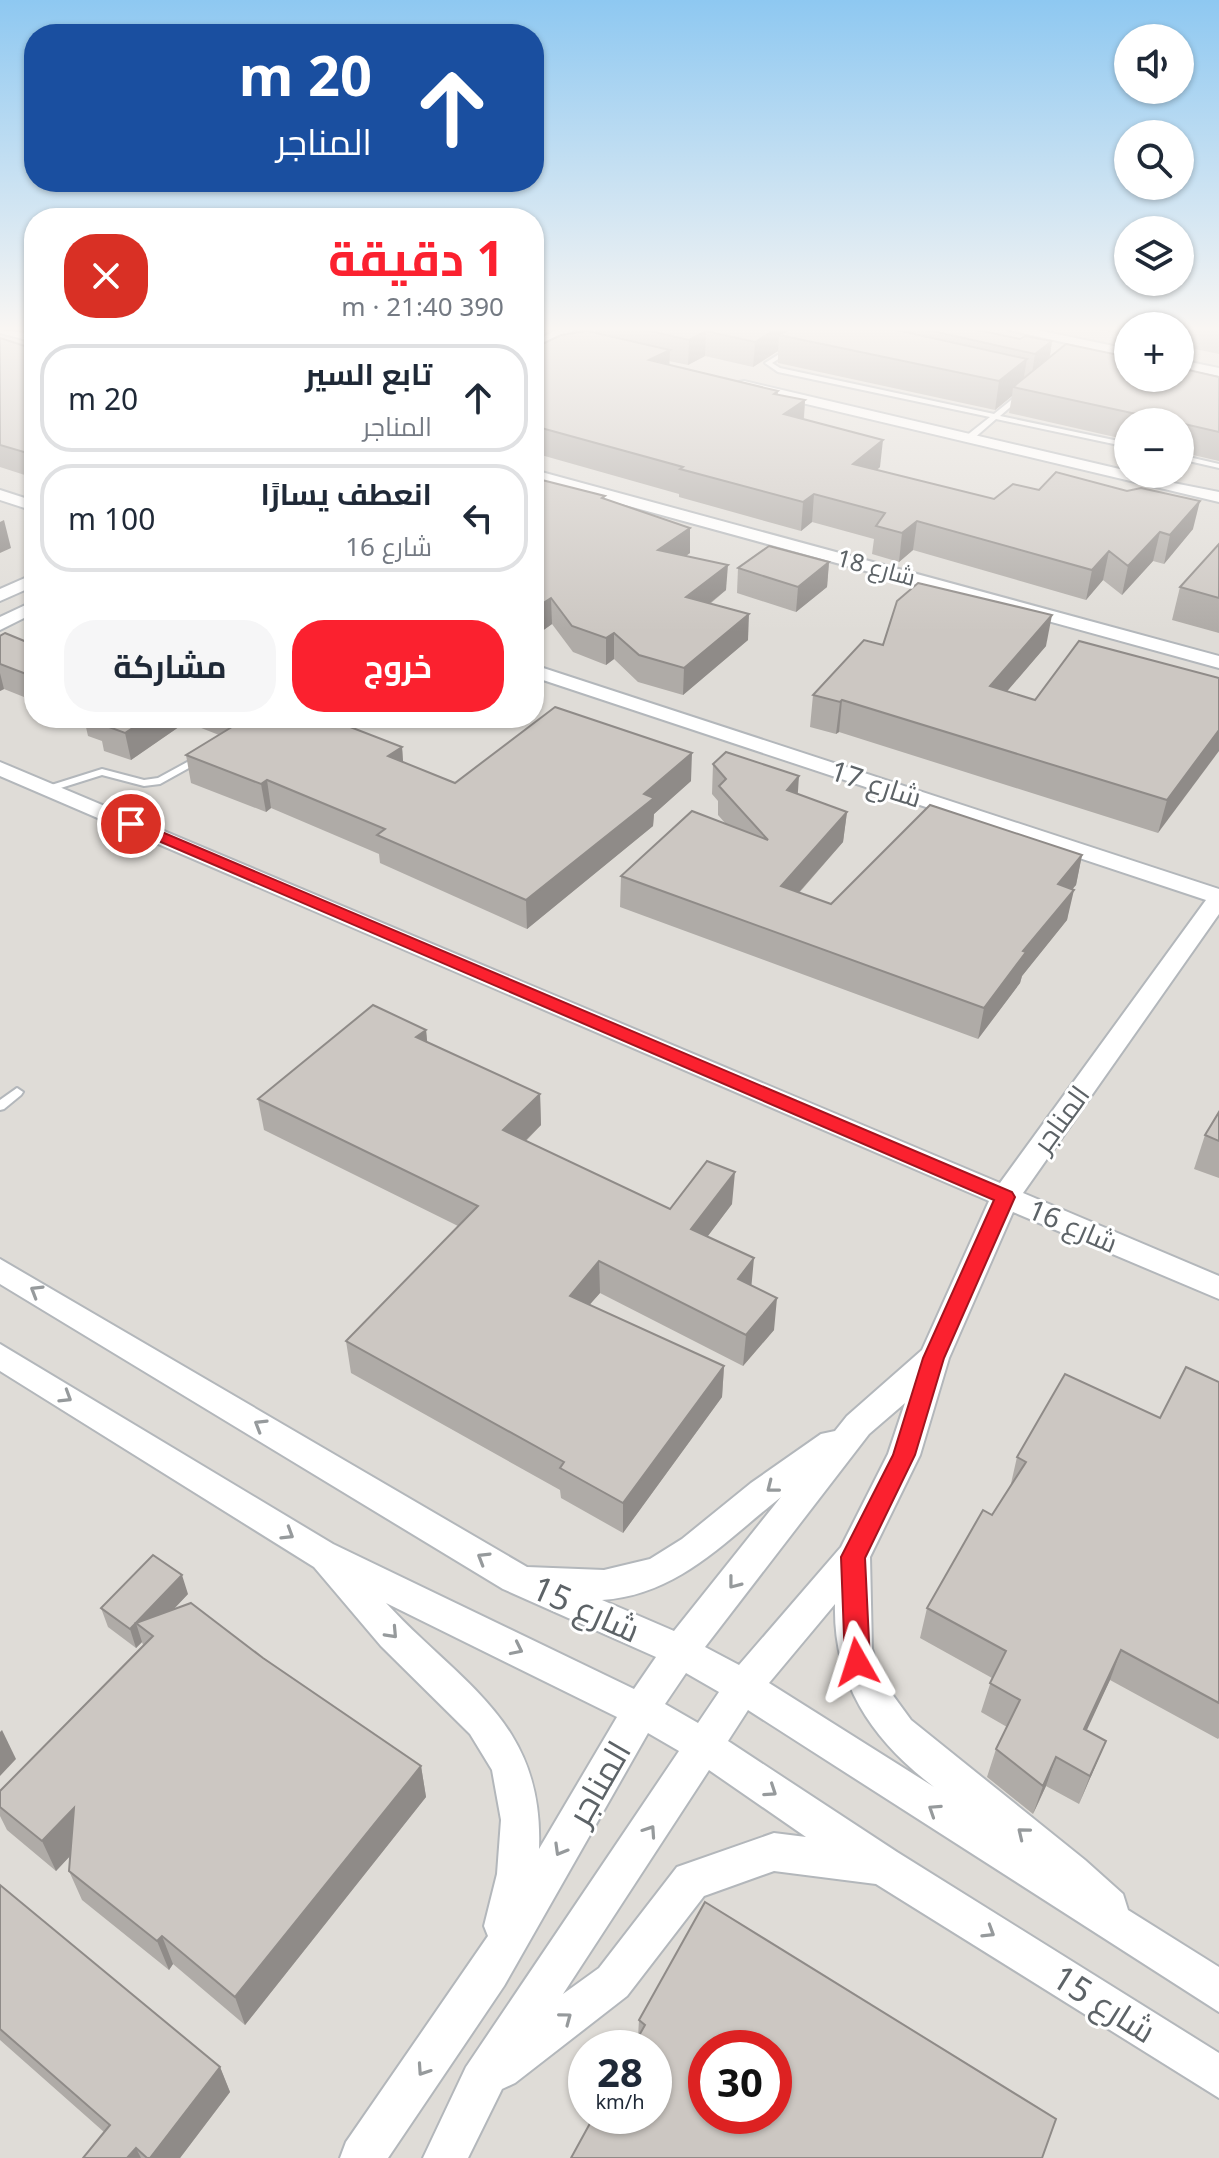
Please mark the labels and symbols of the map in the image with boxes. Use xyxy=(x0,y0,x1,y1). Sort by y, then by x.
street label: شارع 18 xyxy=(833,540,919,594)
street label: شارع 17 xyxy=(826,751,927,817)
pin xyxy=(97,790,165,858)
street label: المناجر xyxy=(1022,1077,1097,1161)
street label: شارع 16 xyxy=(1023,1189,1124,1262)
one-way arrow xyxy=(30,1286,45,1301)
one-way arrow xyxy=(57,1387,72,1403)
one-way arrow xyxy=(254,1419,269,1435)
one-way arrow xyxy=(766,1477,781,1491)
one-way arrow xyxy=(279,1524,293,1539)
one-way arrow xyxy=(477,1552,492,1568)
street label: شارع 15 xyxy=(525,1564,648,1653)
one-way arrow xyxy=(729,1574,743,1589)
position arrow xyxy=(815,1620,899,1704)
one-way arrow xyxy=(383,1624,397,1638)
one-way arrow xyxy=(509,1640,524,1655)
street label: المناجر xyxy=(555,1732,641,1835)
one-way arrow xyxy=(763,1781,777,1796)
one-way arrow xyxy=(928,1805,943,1820)
one-way arrow xyxy=(640,1826,655,1840)
one-way arrow xyxy=(1017,1828,1032,1842)
one-way arrow xyxy=(554,1841,570,1856)
one-way arrow xyxy=(980,1923,995,1938)
street label: شارع 15 xyxy=(1044,1954,1165,2054)
one-way arrow xyxy=(557,2014,571,2028)
speed limit sign: 30 xyxy=(688,2030,792,2134)
one-way arrow xyxy=(417,2062,432,2076)

